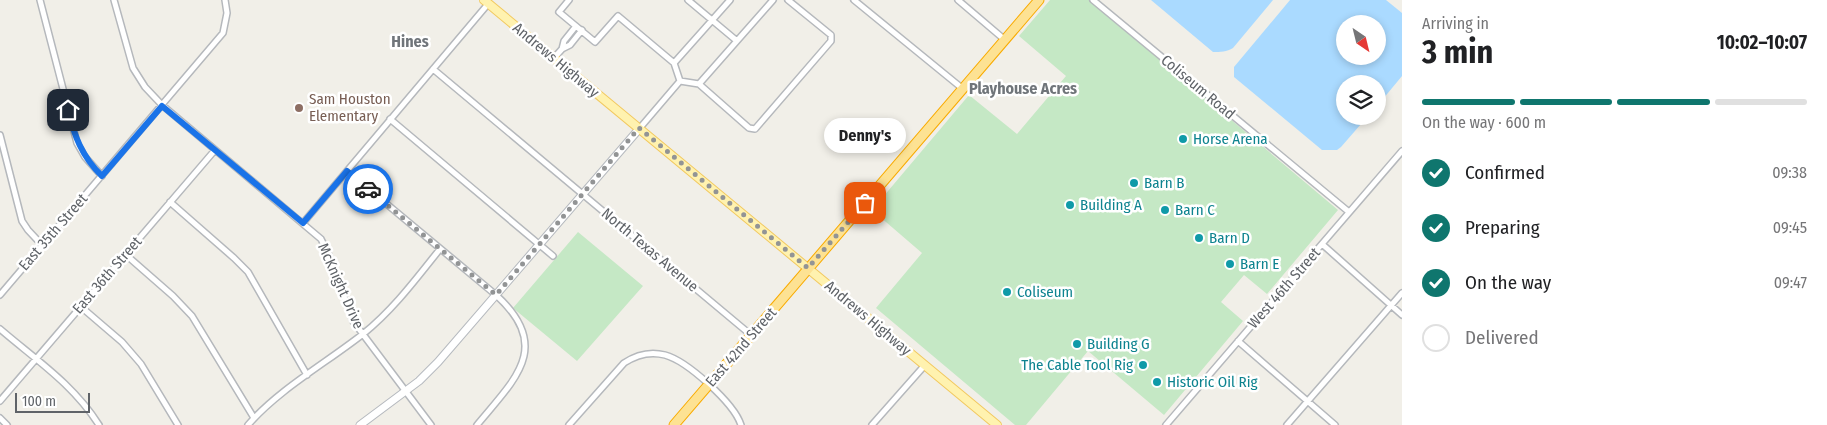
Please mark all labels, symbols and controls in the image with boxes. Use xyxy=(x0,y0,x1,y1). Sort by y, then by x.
text: Arriving in xyxy=(1422,14,1489,33)
north arrow xyxy=(1336,15,1386,65)
map controls xyxy=(1336,15,1386,125)
street label: Andrews Highway xyxy=(509,19,603,102)
text: 10:02–10:07 xyxy=(1717,31,1807,54)
district label: Hines xyxy=(391,32,429,51)
text: 3 min xyxy=(1422,33,1493,71)
street label: Coliseum Road xyxy=(1157,51,1239,123)
button: layers xyxy=(1336,75,1386,125)
district label: Playhouse Acres xyxy=(969,79,1077,98)
pin xyxy=(47,89,89,131)
place label: Sam Houston Elementary xyxy=(309,90,391,125)
icon: home xyxy=(54,96,82,124)
marker: Sam Houston Elementary xyxy=(293,102,305,114)
text: On the way · 600 m xyxy=(1422,113,1546,132)
callout: Denny's xyxy=(824,118,906,153)
text: Denny's xyxy=(839,126,891,145)
place label: Horse Arena xyxy=(1193,130,1268,148)
marker: Horse Arena xyxy=(1177,133,1189,145)
icon: check xyxy=(1422,159,1450,187)
text: Confirmed xyxy=(1465,161,1545,184)
text: 09:38 xyxy=(1772,163,1807,182)
courier xyxy=(343,164,393,214)
place label: Barn B xyxy=(1144,174,1184,192)
icon: car xyxy=(354,175,382,203)
marker: Barn B xyxy=(1128,177,1140,189)
pin xyxy=(844,182,886,224)
icon: bag xyxy=(851,189,879,217)
street label: East 35th Street xyxy=(15,190,91,274)
place label: Building A xyxy=(1080,196,1142,214)
marker: Building A xyxy=(1064,199,1076,211)
place label: Barn C xyxy=(1175,201,1215,219)
street label: North Texas Avenue xyxy=(598,204,702,296)
marker: Barn C xyxy=(1159,204,1171,216)
icon: check xyxy=(1422,214,1450,242)
text: Preparing xyxy=(1465,216,1540,239)
text: 09:45 xyxy=(1773,218,1807,237)
place label: Barn D xyxy=(1209,229,1250,247)
marker: Barn D xyxy=(1193,232,1205,244)
street label: East 36th Street xyxy=(69,233,145,317)
street label: McKnight Drive xyxy=(314,240,368,332)
street label: West 46th Street xyxy=(1244,244,1324,332)
place label: Barn E xyxy=(1240,255,1279,273)
marker: Barn E xyxy=(1224,258,1236,270)
icon: check xyxy=(1422,269,1450,297)
text: On the way xyxy=(1465,271,1551,294)
text: 09:47 xyxy=(1774,273,1807,292)
street label: Andrews Highway xyxy=(821,277,915,360)
place label: Coliseum xyxy=(1017,283,1073,301)
marker: Coliseum xyxy=(1001,286,1013,298)
street label: East 42nd Street xyxy=(702,304,780,390)
text: Delivered xyxy=(1465,326,1539,349)
place label: Building G xyxy=(1087,335,1150,353)
marker: Building G xyxy=(1071,338,1083,350)
place label: The Cable Tool Rig xyxy=(1021,356,1133,374)
marker: The Cable Tool Rig xyxy=(1137,359,1149,371)
place label: Historic Oil Rig xyxy=(1167,373,1258,391)
marker: Historic Oil Rig xyxy=(1151,376,1163,388)
scale bar xyxy=(15,390,90,413)
text: 100 m xyxy=(22,393,56,410)

